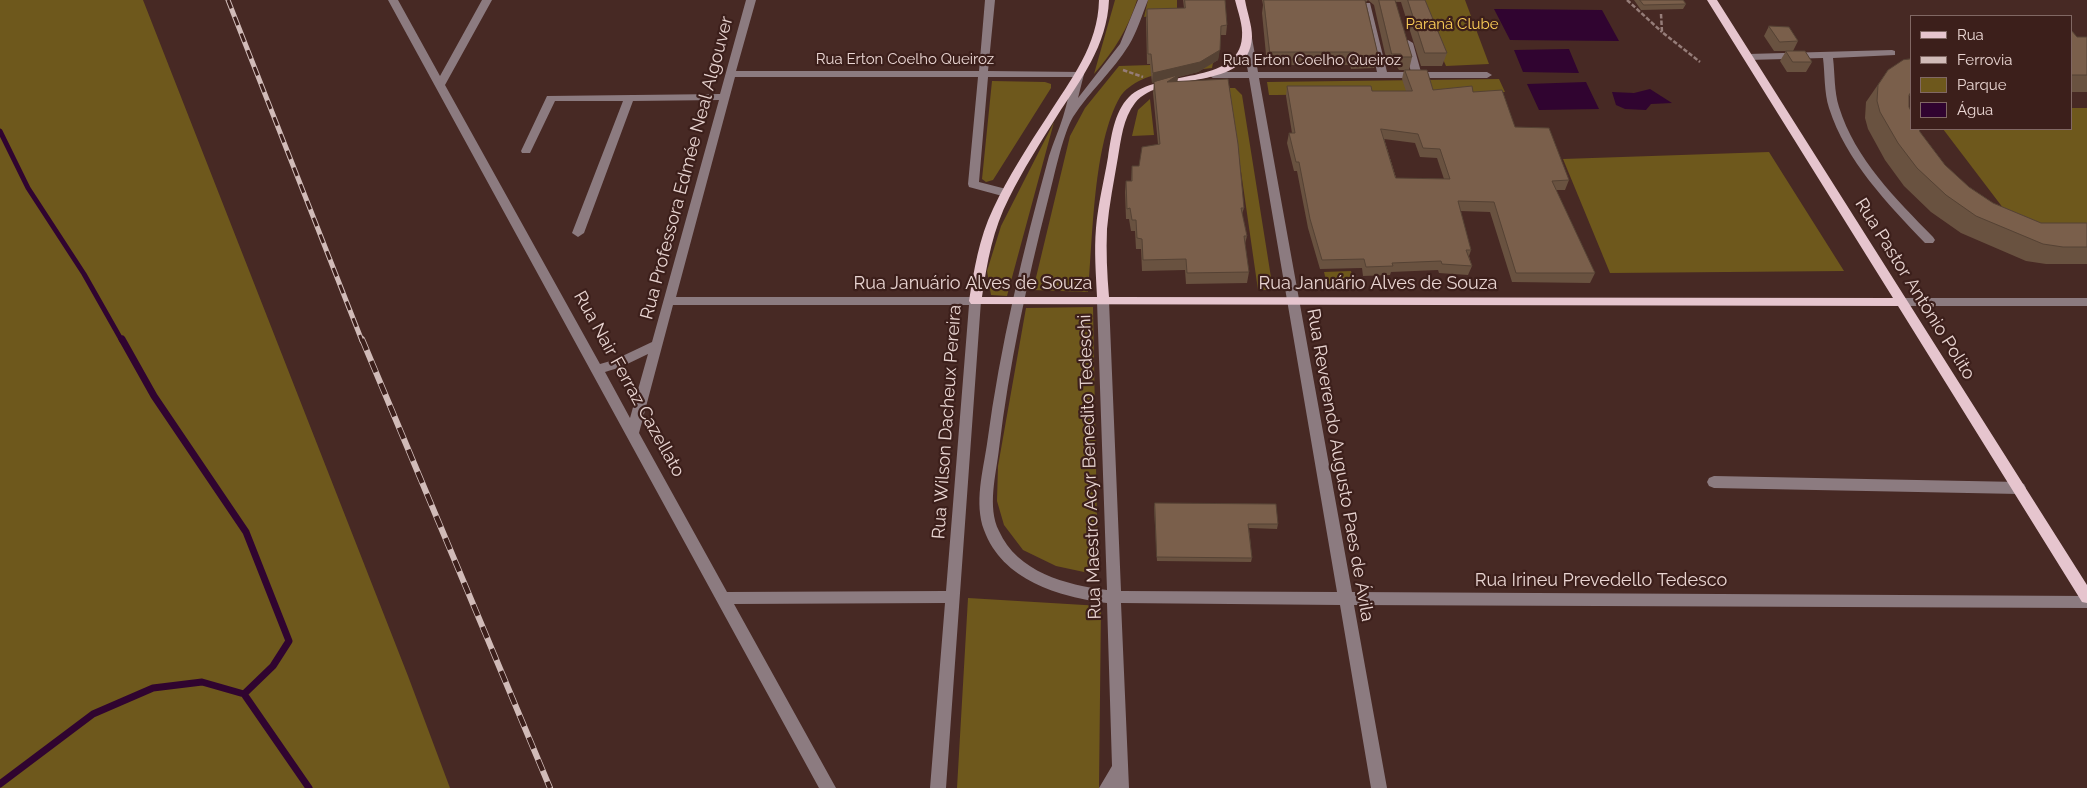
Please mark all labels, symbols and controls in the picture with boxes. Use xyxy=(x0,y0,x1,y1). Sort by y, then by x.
street label: Rua Professora Edmée Neal Algouver xyxy=(636,14,738,322)
park label: Paraná Clube xyxy=(1406,15,1498,33)
legend xyxy=(1910,15,2072,130)
text: Rua xyxy=(1957,26,1984,44)
street label: Rua Erton Coelho Queiroz xyxy=(816,50,994,68)
street label: Rua Erton Coelho Queiroz xyxy=(1223,51,1401,69)
text: Ferrovia xyxy=(1957,51,2013,69)
text: Parque xyxy=(1957,76,2006,94)
text: Água xyxy=(1957,101,1993,119)
street label: Rua Pastor Antônio Polito xyxy=(1850,194,1980,384)
street label: Rua Januário Alves de Souza xyxy=(854,273,1092,295)
street label: Rua Januário Alves de Souza xyxy=(1259,273,1497,295)
street label: Rua Nair Ferraz Cazellato xyxy=(569,287,689,481)
street label: Rua Wilson Dacheux Pereira xyxy=(928,304,966,540)
street label: Rua Reverendo Augusto Paes de Ávila xyxy=(1302,307,1378,623)
street label: Rua Maestro Acyr Benedito Tedeschi xyxy=(1074,314,1106,620)
street label: Rua Irineu Prevedello Tedesco xyxy=(1475,570,1727,592)

